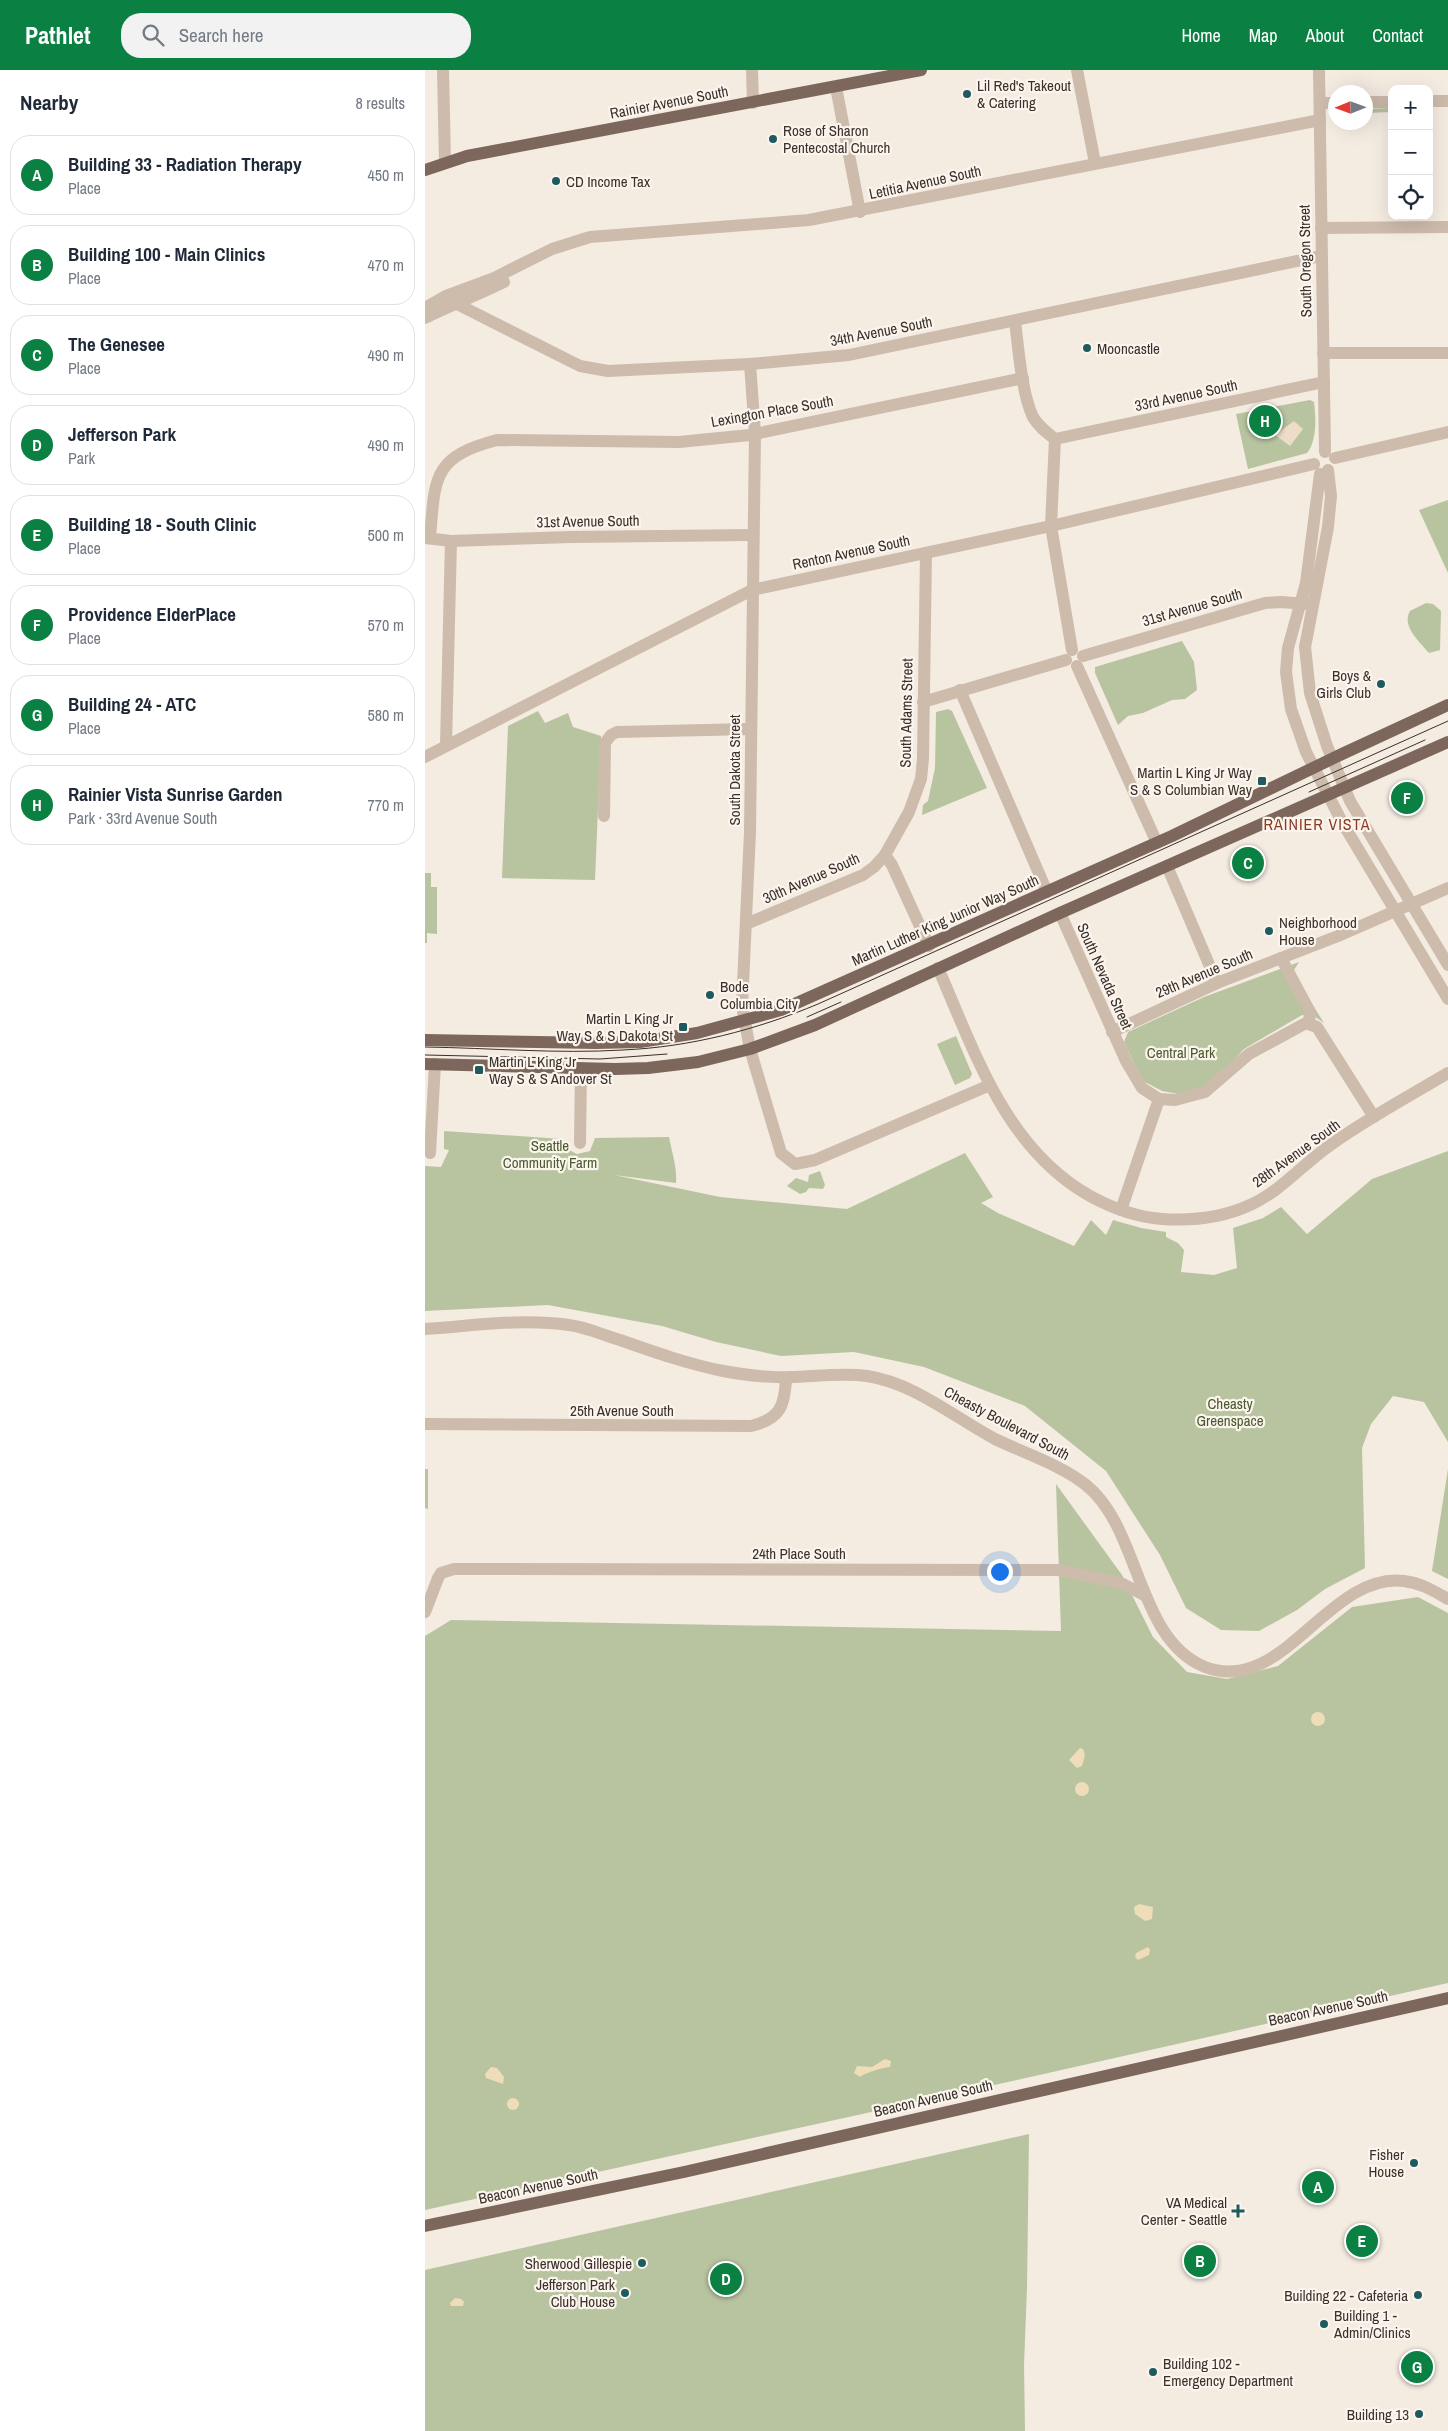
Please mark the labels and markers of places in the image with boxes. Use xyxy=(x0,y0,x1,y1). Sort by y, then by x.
place label: Lil Red's Takeout & Catering xyxy=(977,75,1072,113)
marker: Lil Red's Takeout & Catering xyxy=(961,88,973,100)
place label: Rose of Sharon Pentecostal Church xyxy=(783,120,890,158)
marker: Rose of Sharon Pentecostal Church xyxy=(767,133,779,145)
place label: CD Income Tax xyxy=(566,171,651,192)
marker: CD Income Tax xyxy=(550,175,562,187)
place label: Mooncastle xyxy=(1097,338,1160,359)
marker: Mooncastle xyxy=(1081,342,1093,354)
pin: H xyxy=(1249,402,1281,440)
place label: Boys & Girls Club xyxy=(1316,665,1372,703)
marker: Boys & Girls Club xyxy=(1375,678,1387,690)
place label: Martin L King Jr Way S & S Columbian Way xyxy=(1130,762,1253,800)
marker: Martin L King Jr Way S & S Columbian Way xyxy=(1256,775,1268,787)
pin: F xyxy=(1391,779,1423,817)
pin: C xyxy=(1232,844,1264,882)
place label: Neighborhood House xyxy=(1279,912,1357,950)
marker: Neighborhood House xyxy=(1263,925,1275,937)
place label: Bode Columbia City xyxy=(720,976,799,1014)
marker: Bode Columbia City xyxy=(704,989,716,1001)
place label: Martin L King Jr Way S & S Dakota St xyxy=(557,1008,674,1046)
marker: Martin L King Jr Way S & S Dakota St xyxy=(677,1021,689,1033)
place label: Martin L King Jr Way S & S Andover St xyxy=(489,1051,612,1089)
marker: Martin L King Jr Way S & S Andover St xyxy=(473,1064,485,1076)
place label: Fisher House xyxy=(1368,2144,1404,2182)
marker: Fisher House xyxy=(1408,2157,1420,2169)
pin: A xyxy=(1302,2168,1334,2206)
place label: VA Medical Center - Seattle xyxy=(1141,2192,1227,2230)
marker: VA Medical Center - Seattle xyxy=(1231,2204,1245,2218)
pin: E xyxy=(1346,2222,1378,2260)
pin: B xyxy=(1184,2242,1216,2280)
place label: Sherwood Gillespie xyxy=(525,2253,632,2274)
marker: Sherwood Gillespie xyxy=(636,2257,648,2269)
pin: D xyxy=(710,2260,742,2298)
place label: Jefferson Park Club House xyxy=(536,2274,616,2312)
place label: Building 22 - Cafeteria xyxy=(1284,2285,1408,2306)
marker: Jefferson Park Club House xyxy=(619,2287,631,2299)
marker: Building 22 - Cafeteria xyxy=(1412,2289,1424,2301)
place label: Building 1 - Admin/Clinics xyxy=(1333,2305,1411,2343)
marker: Building 1 - Admin/Clinics xyxy=(1318,2318,1330,2330)
pin: G xyxy=(1401,2348,1433,2386)
place label: Building 102 - Emergency Department xyxy=(1163,2353,1293,2391)
marker: Building 102 - Emergency Department xyxy=(1147,2366,1159,2378)
place label: Building 13 xyxy=(1347,2404,1409,2425)
marker: Building 13 xyxy=(1413,2408,1425,2420)

